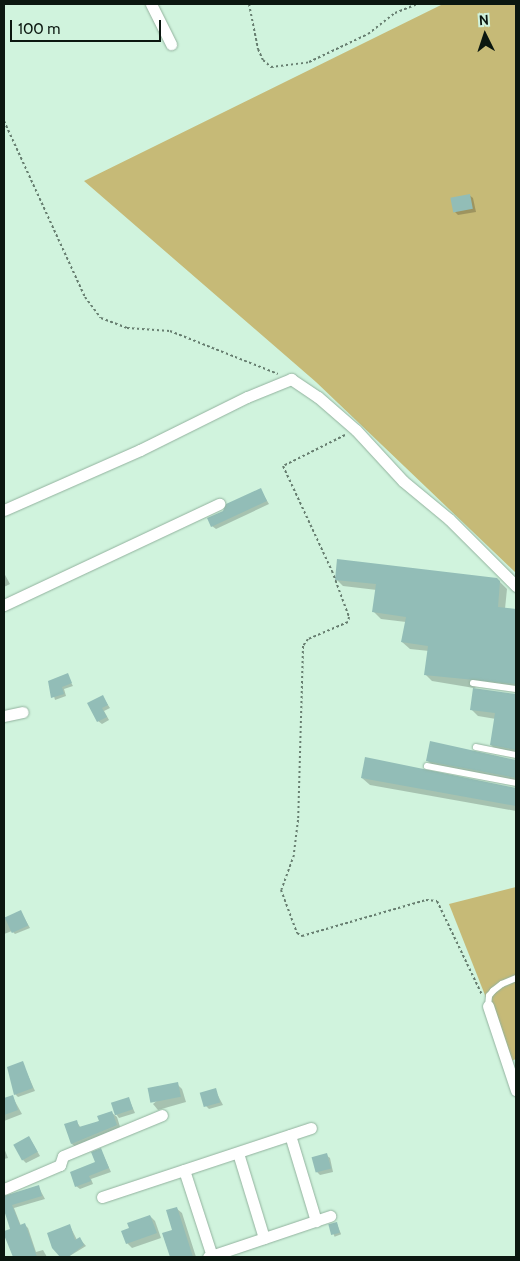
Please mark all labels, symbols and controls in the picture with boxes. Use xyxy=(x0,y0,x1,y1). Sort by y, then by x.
scale bar xyxy=(12,10,164,42)
north arrow xyxy=(460,10,510,60)
text: N xyxy=(478,11,490,29)
text: 100 m xyxy=(18,20,60,38)

